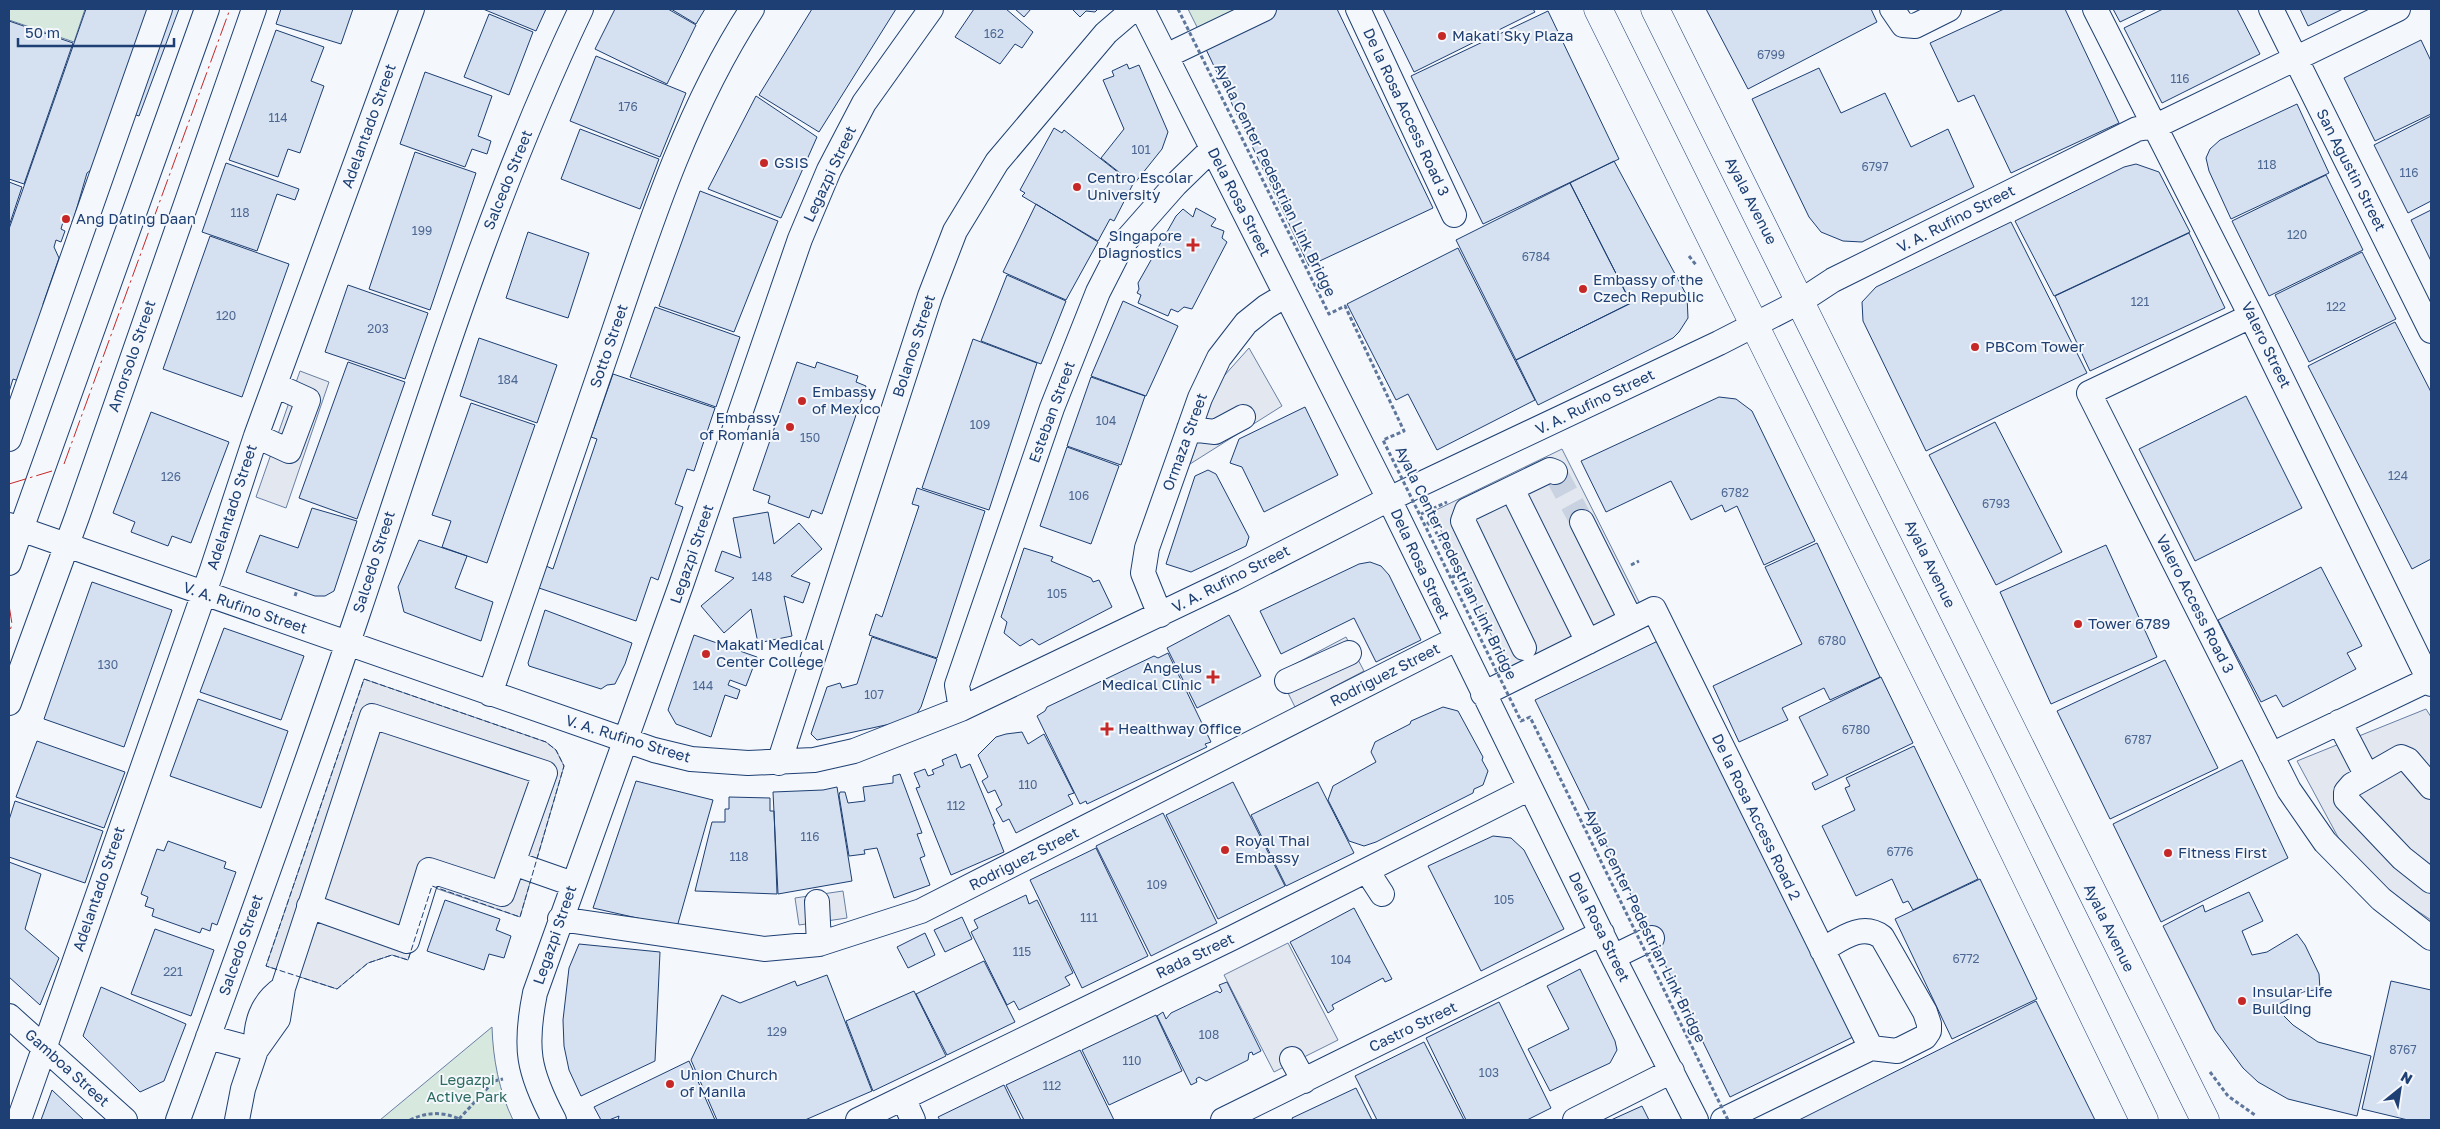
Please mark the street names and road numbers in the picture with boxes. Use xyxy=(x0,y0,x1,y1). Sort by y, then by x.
street label: De la Rosa Access Road 3 xyxy=(1360,25,1454,198)
street label: Ayala Center Pedestrian Link Bridge xyxy=(1211,60,1341,300)
street label: Adelantado Street xyxy=(337,61,399,190)
street label: San Agustin Street xyxy=(2313,105,2390,234)
street label: Legazpi Street xyxy=(799,123,859,224)
street label: Salcedo Street xyxy=(479,127,535,232)
street label: Dela Rosa Street xyxy=(1205,144,1275,259)
street label: Ayala Avenue xyxy=(1722,154,1782,247)
street label: V. A. Rufino Street xyxy=(1894,181,2018,256)
street label: Bolanos Street xyxy=(888,292,938,399)
street label: Amorsolo Street xyxy=(104,297,159,414)
street label: Valero Street xyxy=(2238,298,2296,391)
street label: Sotto Street xyxy=(585,301,631,390)
street label: Esteban Street xyxy=(1024,358,1078,465)
street label: V. A. Rufino Street xyxy=(1532,365,1657,438)
street label: Ormaza Street xyxy=(1158,390,1210,493)
street label: Adelantado Street xyxy=(202,442,260,572)
street label: Ayala Center Pedestrian Link Bridge xyxy=(1392,443,1522,683)
street label: Legazpi Street xyxy=(666,502,716,606)
street label: Dela Rosa Street xyxy=(1387,505,1454,622)
street label: Salcedo Street xyxy=(348,509,398,615)
street label: Ayala Avenue xyxy=(1902,517,1960,611)
street label: Valero Access Road 3 xyxy=(2153,531,2239,676)
street label: V. A. Rufino Street xyxy=(1169,541,1293,616)
street label: V. A. Rufino Street xyxy=(181,577,310,637)
street label: Rodriguez Street xyxy=(1327,639,1443,710)
street label: V. A. Rufino Street xyxy=(564,710,693,766)
street label: De la Rosa Access Road 2 xyxy=(1709,730,1805,903)
street label: Ayala Center Pedestrian Link Bridge xyxy=(1581,806,1711,1046)
street label: Rodriguez Street xyxy=(966,823,1082,894)
street label: Adelantado Street xyxy=(68,824,128,954)
street label: Dela Rosa Street xyxy=(1566,869,1634,984)
street label: Ayala Avenue xyxy=(2081,881,2139,975)
street label: Legazpi Street xyxy=(529,883,579,987)
street label: Salcedo Street xyxy=(214,892,266,998)
street label: Rada Street xyxy=(1153,929,1236,982)
street label: Castro Street xyxy=(1366,997,1459,1055)
street label: Gamboa Street xyxy=(22,1025,114,1110)

